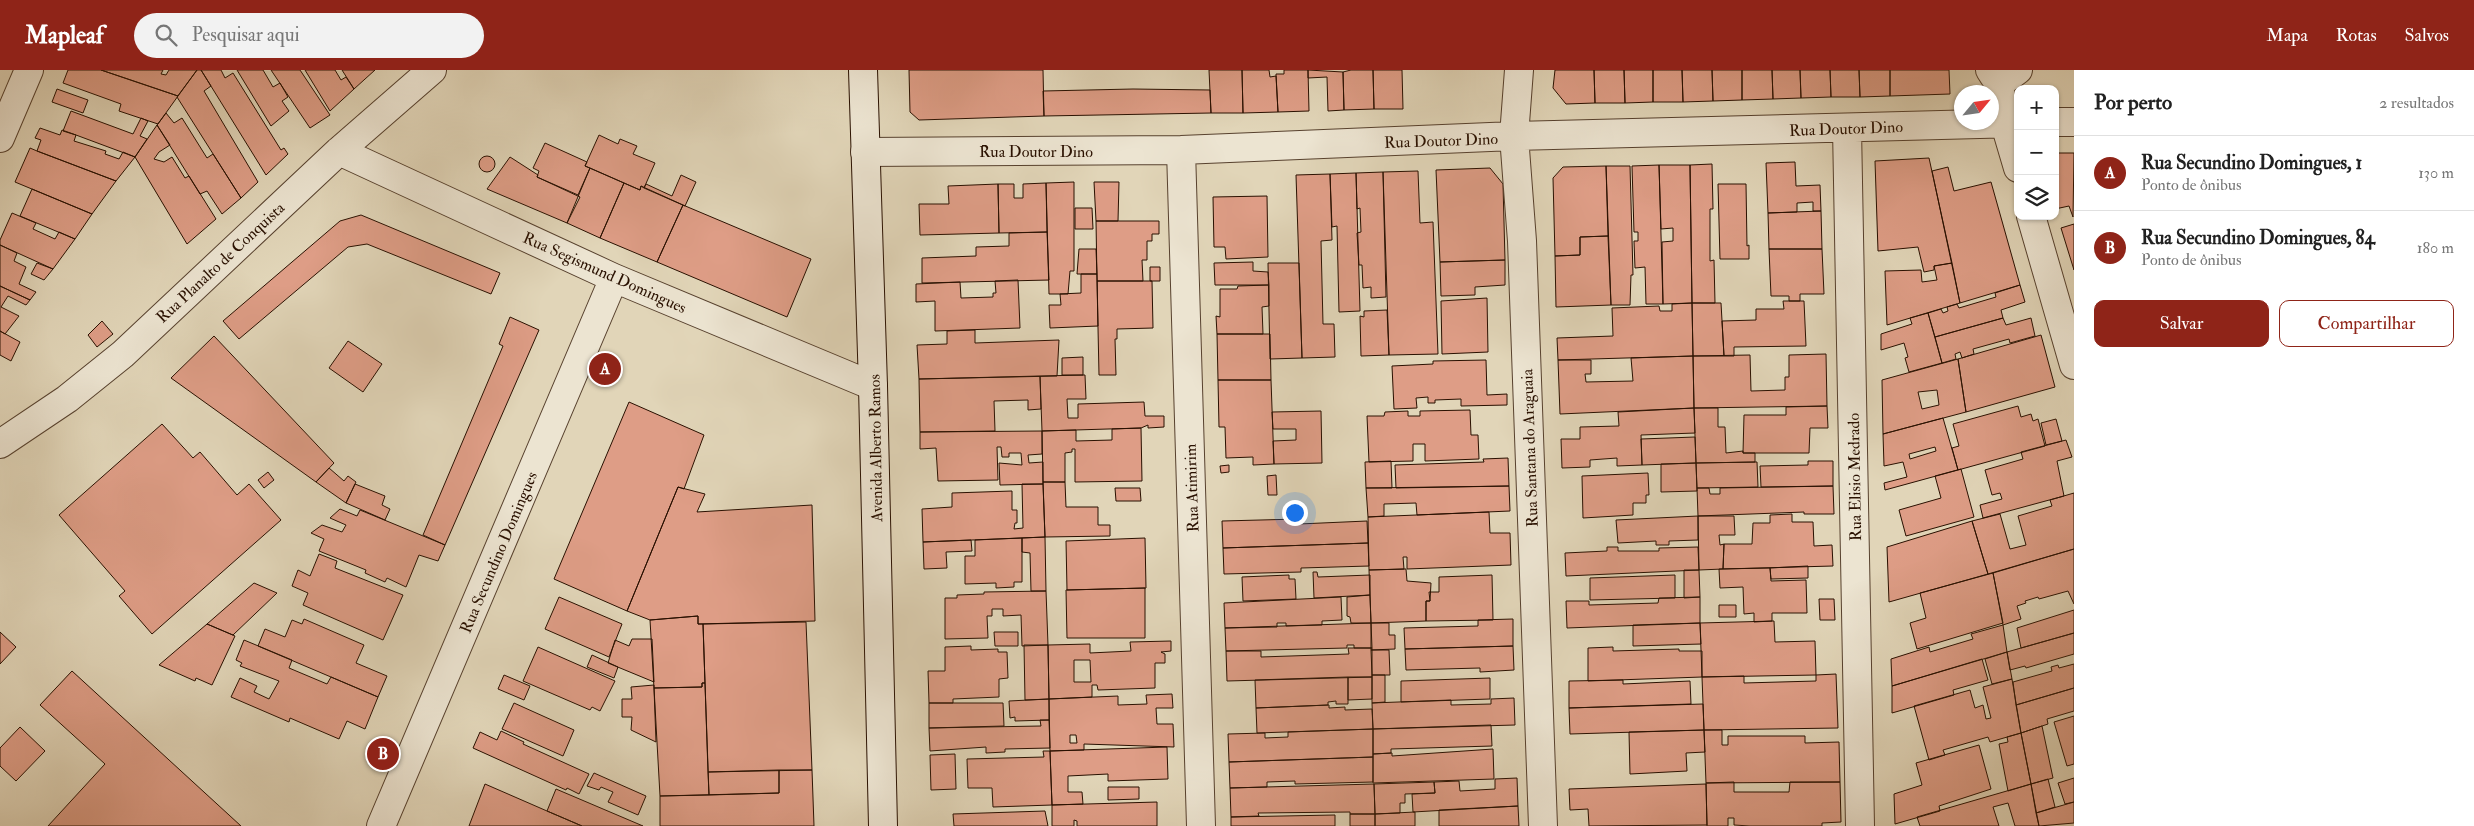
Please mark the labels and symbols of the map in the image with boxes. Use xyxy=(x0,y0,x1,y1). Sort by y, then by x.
north arrow xyxy=(1954,85,1999,130)
street label: Rua Doutor Dino xyxy=(1789,117,1904,141)
street label: Rua Doutor Dino xyxy=(1384,129,1499,153)
street label: Rua Doutor Dino xyxy=(979,142,1093,162)
street label: Rua Planalto de Conquista xyxy=(152,198,289,327)
street label: Rua Segismund Domingues xyxy=(520,228,689,318)
pin: A xyxy=(589,350,621,388)
street label: Rua Santana do Araguaia xyxy=(1517,368,1543,528)
street label: Avenida Alberto Ramos xyxy=(865,374,887,523)
street label: Rua Elisio Medrado xyxy=(1844,413,1866,541)
street label: Rua Atimirim xyxy=(1180,443,1204,533)
street label: Rua Secundino Domingues xyxy=(456,469,542,636)
your location xyxy=(1282,500,1308,526)
pin: B xyxy=(367,735,399,773)

